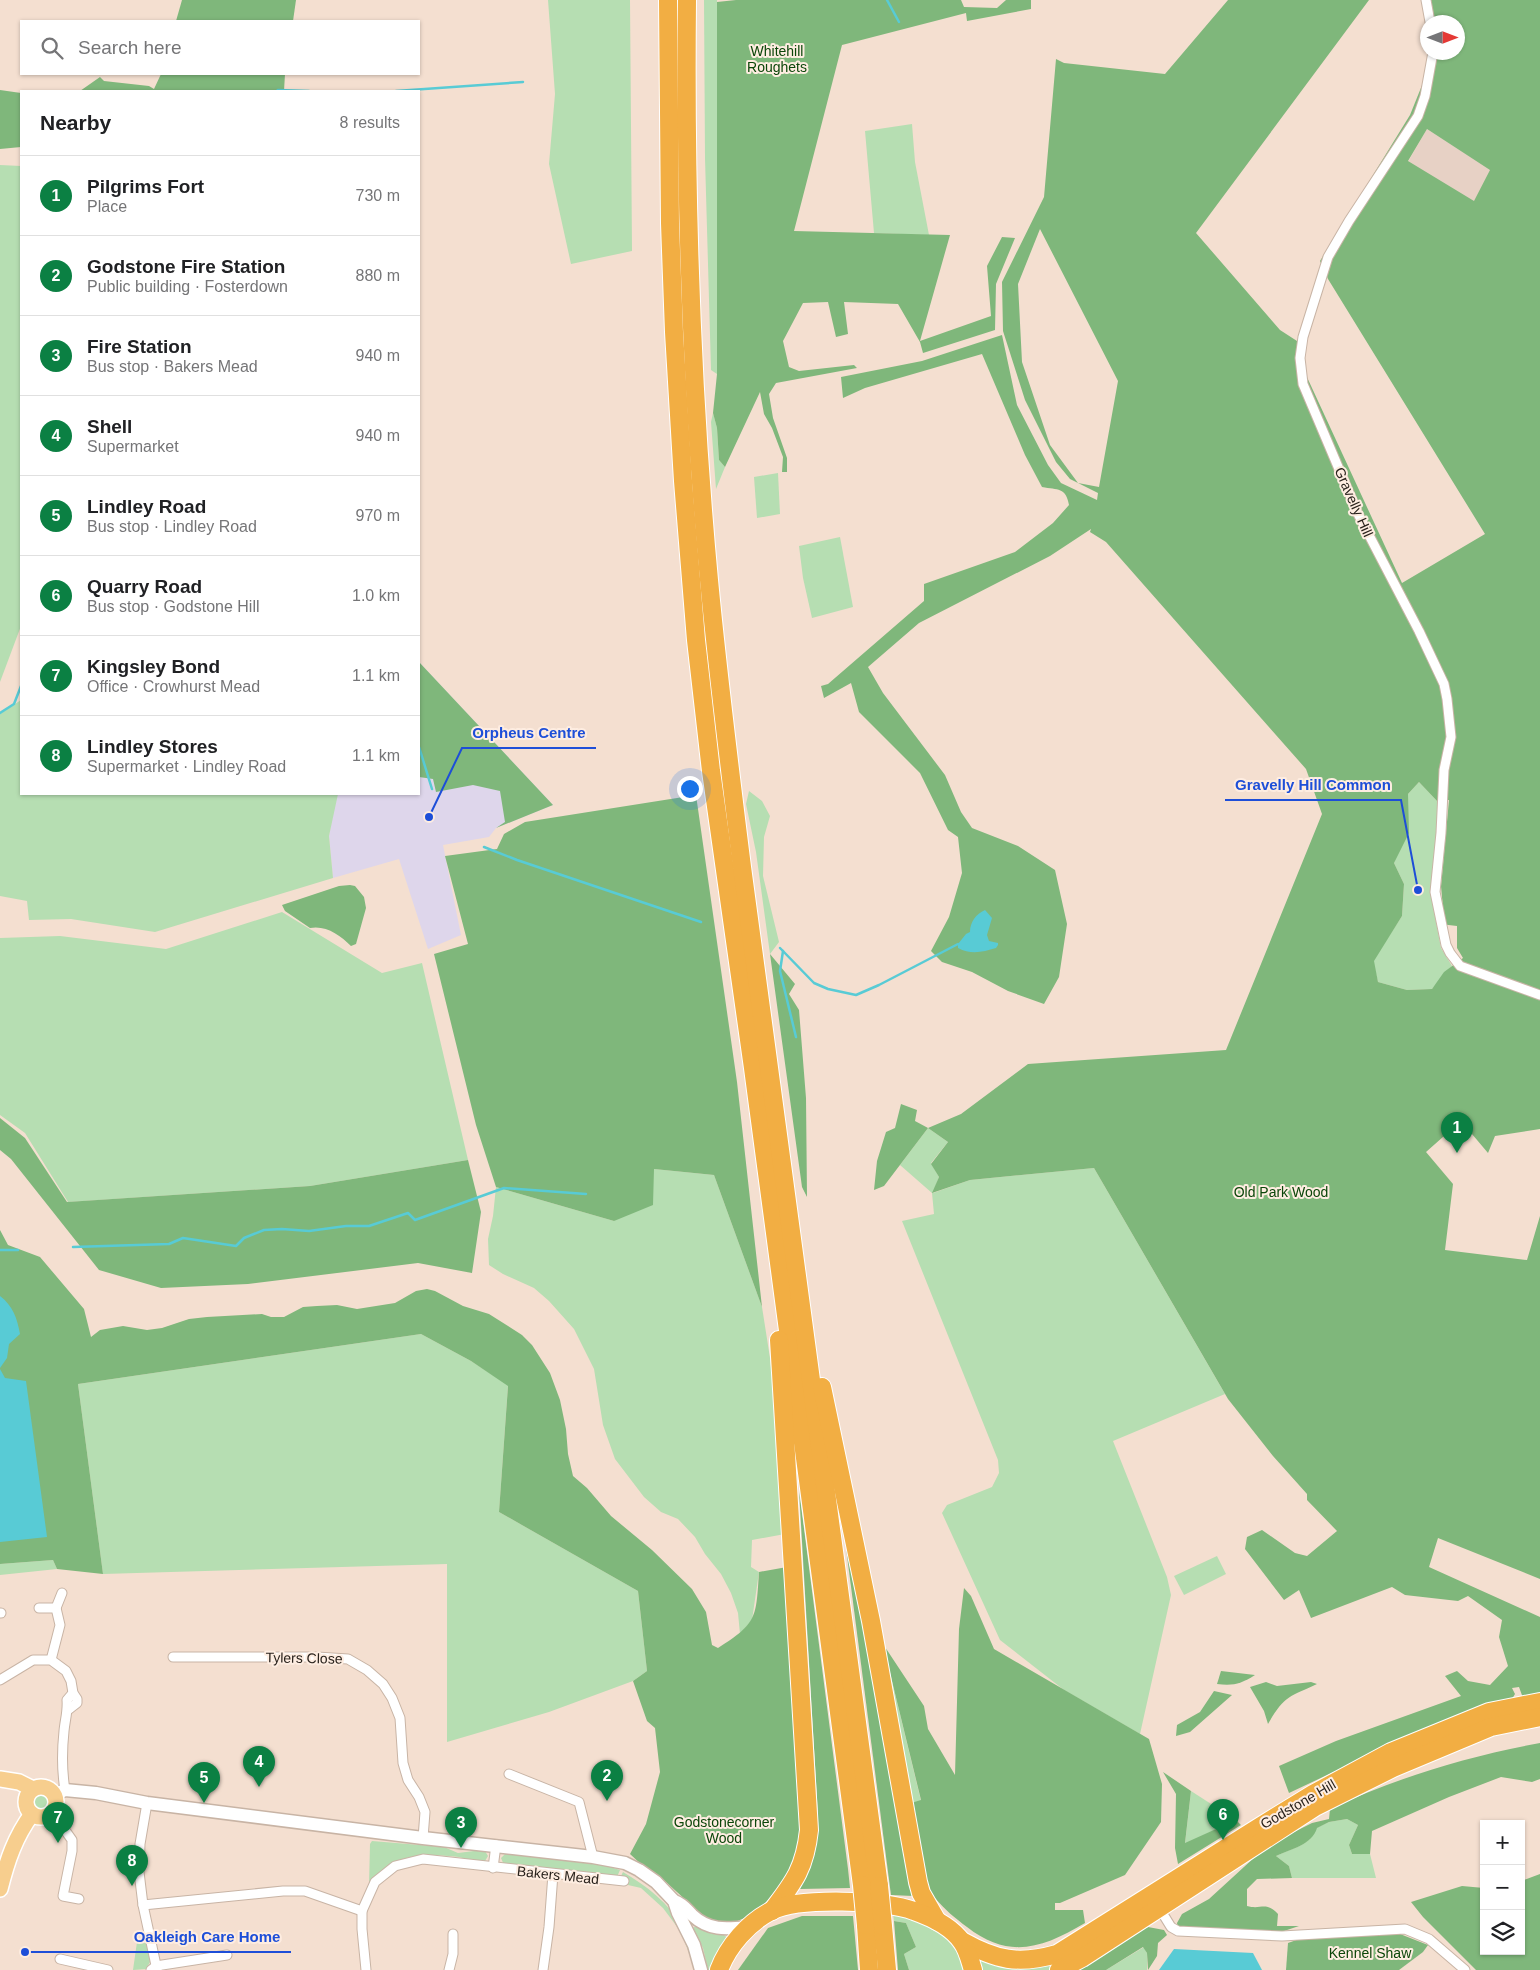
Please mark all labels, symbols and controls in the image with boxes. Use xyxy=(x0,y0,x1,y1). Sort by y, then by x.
north arrow xyxy=(1420,15,1465,60)
search box xyxy=(20,20,420,75)
icon: search xyxy=(38,34,66,62)
text: Search here xyxy=(78,37,182,58)
park label: Whitehill Roughets xyxy=(747,43,807,75)
text: Nearby xyxy=(40,111,111,134)
text: 8 results xyxy=(340,114,400,131)
text: Pilgrims Fort xyxy=(87,176,204,197)
text: 1 xyxy=(52,187,60,204)
text: 730 m xyxy=(356,187,400,204)
text: Place xyxy=(87,198,127,215)
text: Godstone Fire Station xyxy=(87,256,285,277)
text: 2 xyxy=(52,267,60,284)
text: 880 m xyxy=(356,267,400,284)
text: Public building · Fosterdown xyxy=(87,278,288,295)
text: Fire Station xyxy=(87,336,192,357)
text: 3 xyxy=(52,347,60,364)
text: 940 m xyxy=(356,347,400,364)
text: Bus stop · Bakers Mead xyxy=(87,358,258,375)
text: Shell xyxy=(87,416,132,437)
text: 4 xyxy=(52,427,60,444)
text: 940 m xyxy=(356,427,400,444)
text: Supermarket xyxy=(87,438,179,455)
street label: Gravelly Hill xyxy=(1332,465,1376,539)
text: Lindley Road xyxy=(87,496,206,517)
text: 5 xyxy=(52,507,60,524)
text: 970 m xyxy=(356,507,400,524)
text: Bus stop · Lindley Road xyxy=(87,518,257,535)
text: Quarry Road xyxy=(87,576,202,597)
text: 6 xyxy=(52,587,60,604)
text: 1.0 km xyxy=(352,587,400,604)
text: Bus stop · Godstone Hill xyxy=(87,598,260,615)
text: Kingsley Bond xyxy=(87,656,220,677)
text: 7 xyxy=(52,667,60,684)
text: 1.1 km xyxy=(352,667,400,684)
text: Office · Crowhurst Mead xyxy=(87,678,260,695)
callout: Orpheus Centre xyxy=(462,718,596,748)
text: Orpheus Centre xyxy=(472,724,586,741)
text: Lindley Stores xyxy=(87,736,218,757)
text: 8 xyxy=(52,747,60,764)
text: 1.1 km xyxy=(352,747,400,764)
text: Supermarket · Lindley Road xyxy=(87,758,286,775)
callout: Gravelly Hill Common xyxy=(1225,770,1401,800)
your location xyxy=(677,776,703,802)
text: Gravelly Hill Common xyxy=(1235,776,1391,793)
pin: 1 xyxy=(1441,1112,1473,1153)
park label: Old Park Wood xyxy=(1234,1184,1328,1200)
street label: Tylers Close xyxy=(265,1649,343,1667)
pin: 4 xyxy=(243,1746,275,1787)
pin: 2 xyxy=(591,1760,623,1801)
pin: 5 xyxy=(188,1762,220,1803)
street label: Godstone Hill xyxy=(1258,1776,1338,1832)
pin: 6 xyxy=(1207,1799,1239,1840)
pin: 7 xyxy=(42,1802,74,1843)
pin: 3 xyxy=(445,1807,477,1848)
park label: Godstonecorner Wood xyxy=(674,1814,775,1846)
map controls xyxy=(1480,1820,1525,1955)
button: + xyxy=(1480,1820,1525,1865)
pin: 8 xyxy=(116,1845,148,1886)
street label: Bakers Mead xyxy=(516,1863,600,1887)
button: − xyxy=(1480,1865,1525,1910)
button: layers xyxy=(1480,1910,1525,1955)
callout: Oakleigh Care Home xyxy=(124,1922,291,1952)
text: Oakleigh Care Home xyxy=(134,1928,280,1945)
park label: Kennel Shaw xyxy=(1329,1945,1412,1961)

